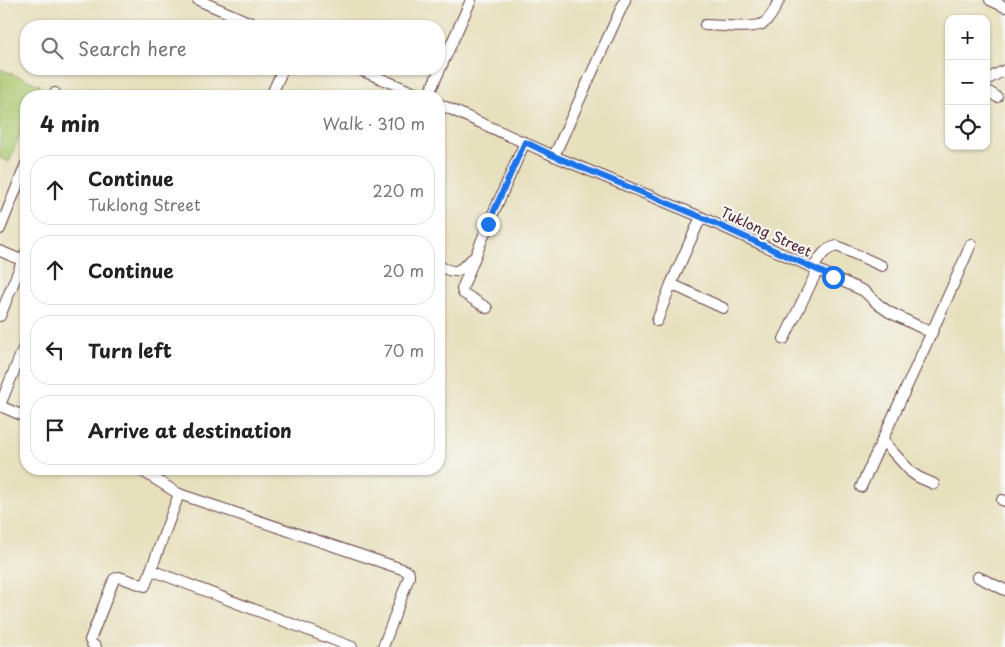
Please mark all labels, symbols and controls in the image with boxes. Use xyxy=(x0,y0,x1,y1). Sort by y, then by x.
map controls xyxy=(945,15,990,150)
button: + xyxy=(945,15,990,60)
search box xyxy=(20,20,445,75)
icon: search xyxy=(38,34,66,62)
text: Search here xyxy=(78,34,187,62)
button: − xyxy=(945,60,990,105)
button: locate xyxy=(945,105,990,150)
text: 4 min xyxy=(40,107,100,139)
text: Walk · 310 m xyxy=(323,111,425,135)
text: Continue xyxy=(88,164,174,192)
icon: ahead xyxy=(41,176,69,204)
text: 220 m xyxy=(373,178,424,202)
text: Tuklong Street xyxy=(88,192,200,216)
street label: Tuklong Street xyxy=(717,201,815,262)
route end xyxy=(477,213,500,236)
icon: ahead xyxy=(41,256,69,284)
text: Continue xyxy=(88,256,174,284)
text: 20 m xyxy=(383,258,424,282)
route start xyxy=(822,266,845,289)
icon: left xyxy=(41,336,69,364)
text: Turn left xyxy=(88,336,172,364)
text: 70 m xyxy=(384,338,424,362)
icon: arrive xyxy=(41,416,69,444)
text: Arrive at destination xyxy=(88,416,292,444)

